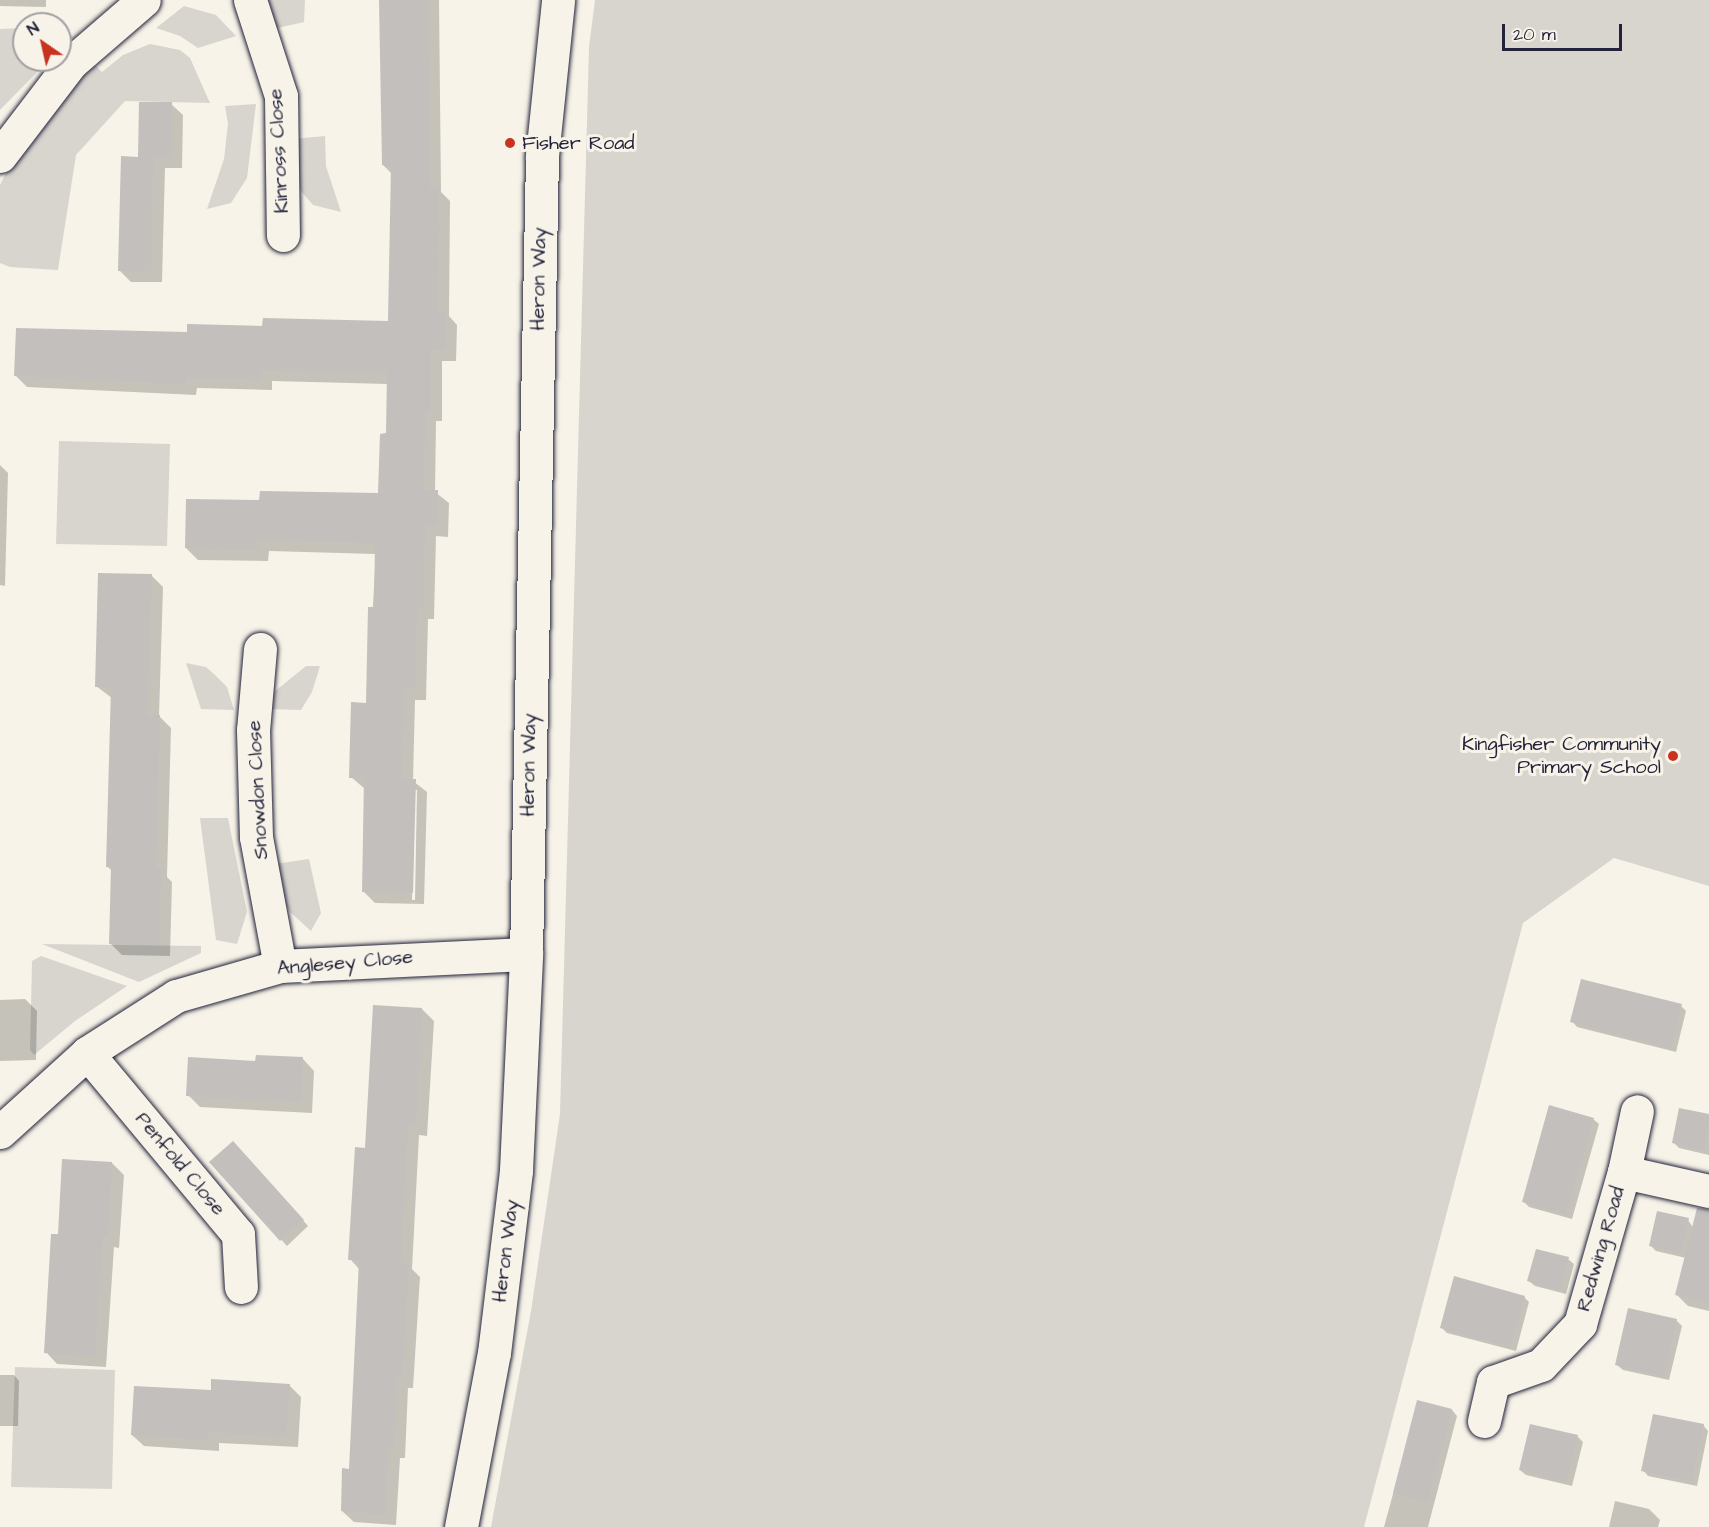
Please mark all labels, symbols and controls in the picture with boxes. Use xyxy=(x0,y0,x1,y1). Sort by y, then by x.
north arrow xyxy=(12,12,72,72)
scale bar xyxy=(1505,12,1625,50)
text: N xyxy=(23,17,43,41)
text: 20 m xyxy=(1513,22,1556,47)
street label: Kinross Close xyxy=(264,88,294,214)
place label: Fisher Road xyxy=(522,131,635,155)
marker: Fisher Road xyxy=(503,136,517,150)
street label: Heron Way xyxy=(526,227,552,331)
street label: Heron Way xyxy=(516,713,542,817)
street label: Snowdon Close xyxy=(242,720,274,860)
place label: Kingfisher Community Primary School xyxy=(1462,732,1661,779)
marker: Kingfisher Community Primary School xyxy=(1666,749,1680,763)
street label: Anglesey Close xyxy=(276,945,414,981)
street label: Penfold Close xyxy=(130,1107,230,1221)
street label: Redwing Road xyxy=(1572,1184,1630,1314)
street label: Heron Way xyxy=(488,1198,524,1304)

